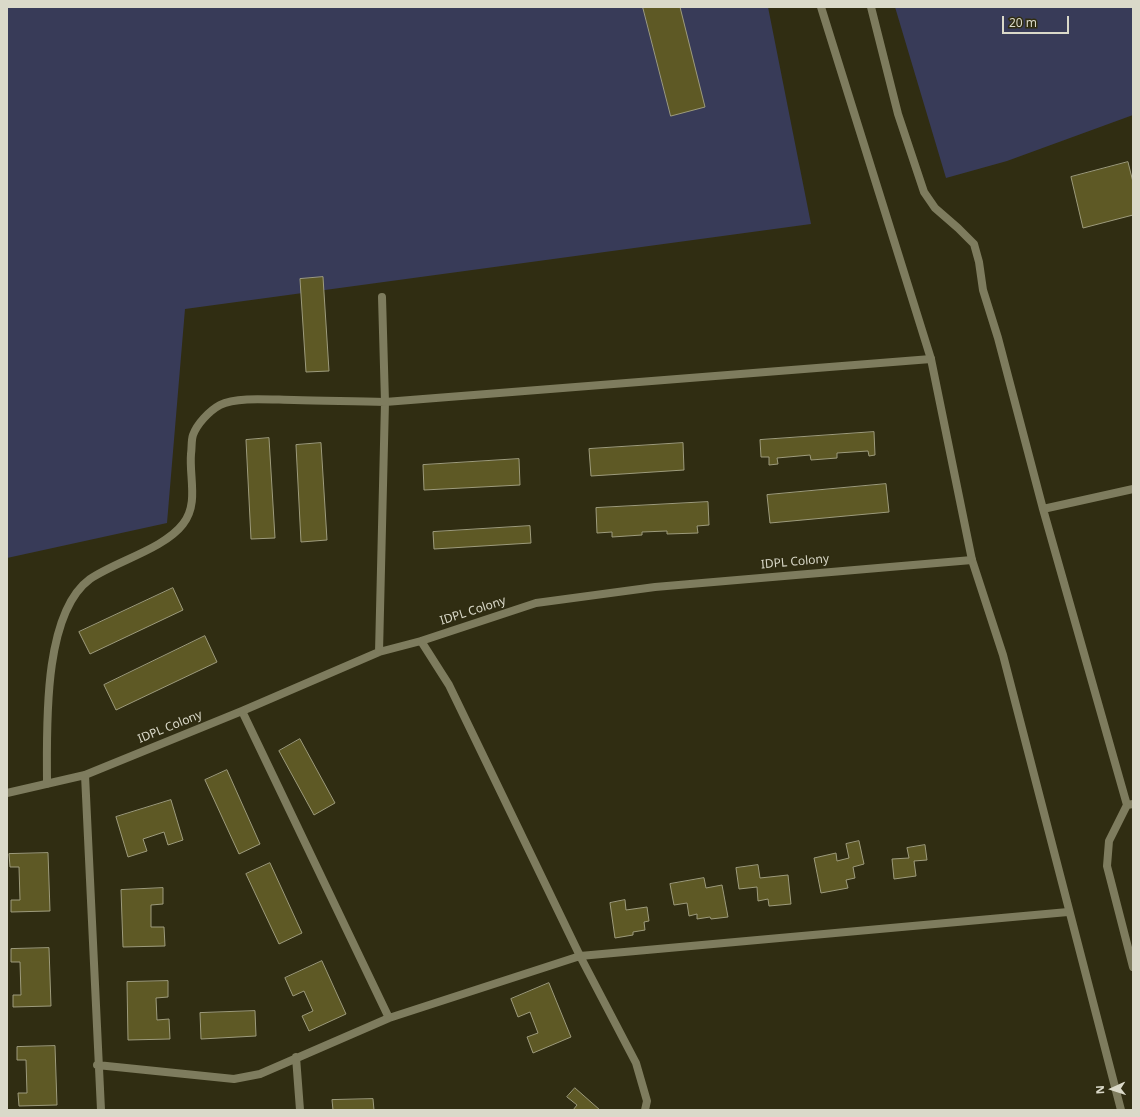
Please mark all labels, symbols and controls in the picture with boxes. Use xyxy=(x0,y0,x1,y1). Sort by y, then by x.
scale bar xyxy=(1004,8,1071,34)
text: 20 m xyxy=(1009,14,1037,31)
street label: IDPL Colony xyxy=(760,552,830,572)
street label: IDPL Colony xyxy=(438,594,508,628)
street label: IDPL Colony xyxy=(136,708,204,746)
north arrow xyxy=(1092,1069,1132,1109)
text: N xyxy=(1092,1085,1107,1095)

